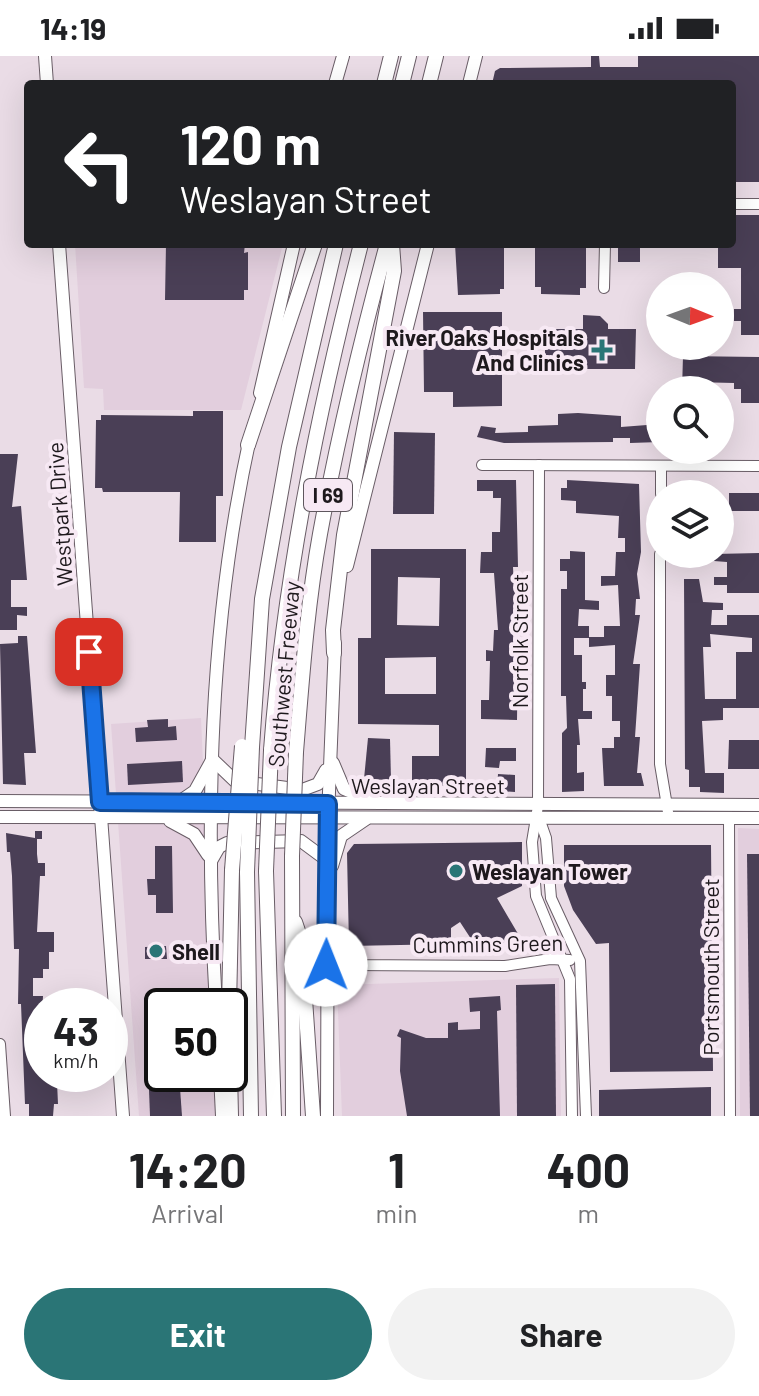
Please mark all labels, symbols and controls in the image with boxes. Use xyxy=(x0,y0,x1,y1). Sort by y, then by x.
text: 14:19 xyxy=(40,10,106,46)
text: 120 m xyxy=(180,109,321,176)
icon: left xyxy=(48,112,152,216)
text: Weslayan Street xyxy=(180,177,432,220)
north arrow xyxy=(646,272,734,360)
map controls xyxy=(646,272,734,568)
place label: River Oaks Hospitals And Clinics xyxy=(386,324,584,375)
marker: River Oaks Hospitals And Clinics xyxy=(591,339,613,361)
button: search xyxy=(646,376,734,464)
street label: Westpark Drive xyxy=(41,441,77,587)
road number: I 69 xyxy=(304,479,352,511)
button: layers xyxy=(646,480,734,568)
street label: Norfolk Street xyxy=(506,574,532,708)
street label: Southwest Freeway xyxy=(262,580,304,768)
pin xyxy=(55,618,123,686)
icon: arrive xyxy=(67,630,111,674)
street label: Weslayan Street xyxy=(351,772,505,798)
place label: Weslayan Tower xyxy=(472,858,628,884)
marker: Weslayan Tower xyxy=(447,862,465,880)
street label: Portsmouth Street xyxy=(697,878,723,1056)
position arrow xyxy=(284,923,368,1007)
street label: Cummins Green xyxy=(412,929,564,957)
place label: Shell xyxy=(172,938,220,964)
marker: Shell xyxy=(147,942,165,960)
speed limit sign: 50 xyxy=(144,988,248,1092)
text: 43 xyxy=(53,1006,99,1054)
text: km/h xyxy=(53,1048,99,1072)
text: 14:20 xyxy=(129,1140,247,1198)
text: 1 xyxy=(388,1140,405,1198)
text: 400 xyxy=(546,1140,630,1198)
text: Arrival xyxy=(151,1197,224,1228)
text: min xyxy=(375,1197,418,1228)
text: m xyxy=(578,1197,599,1228)
button: Exit xyxy=(24,1288,372,1380)
button: Share xyxy=(388,1288,735,1380)

